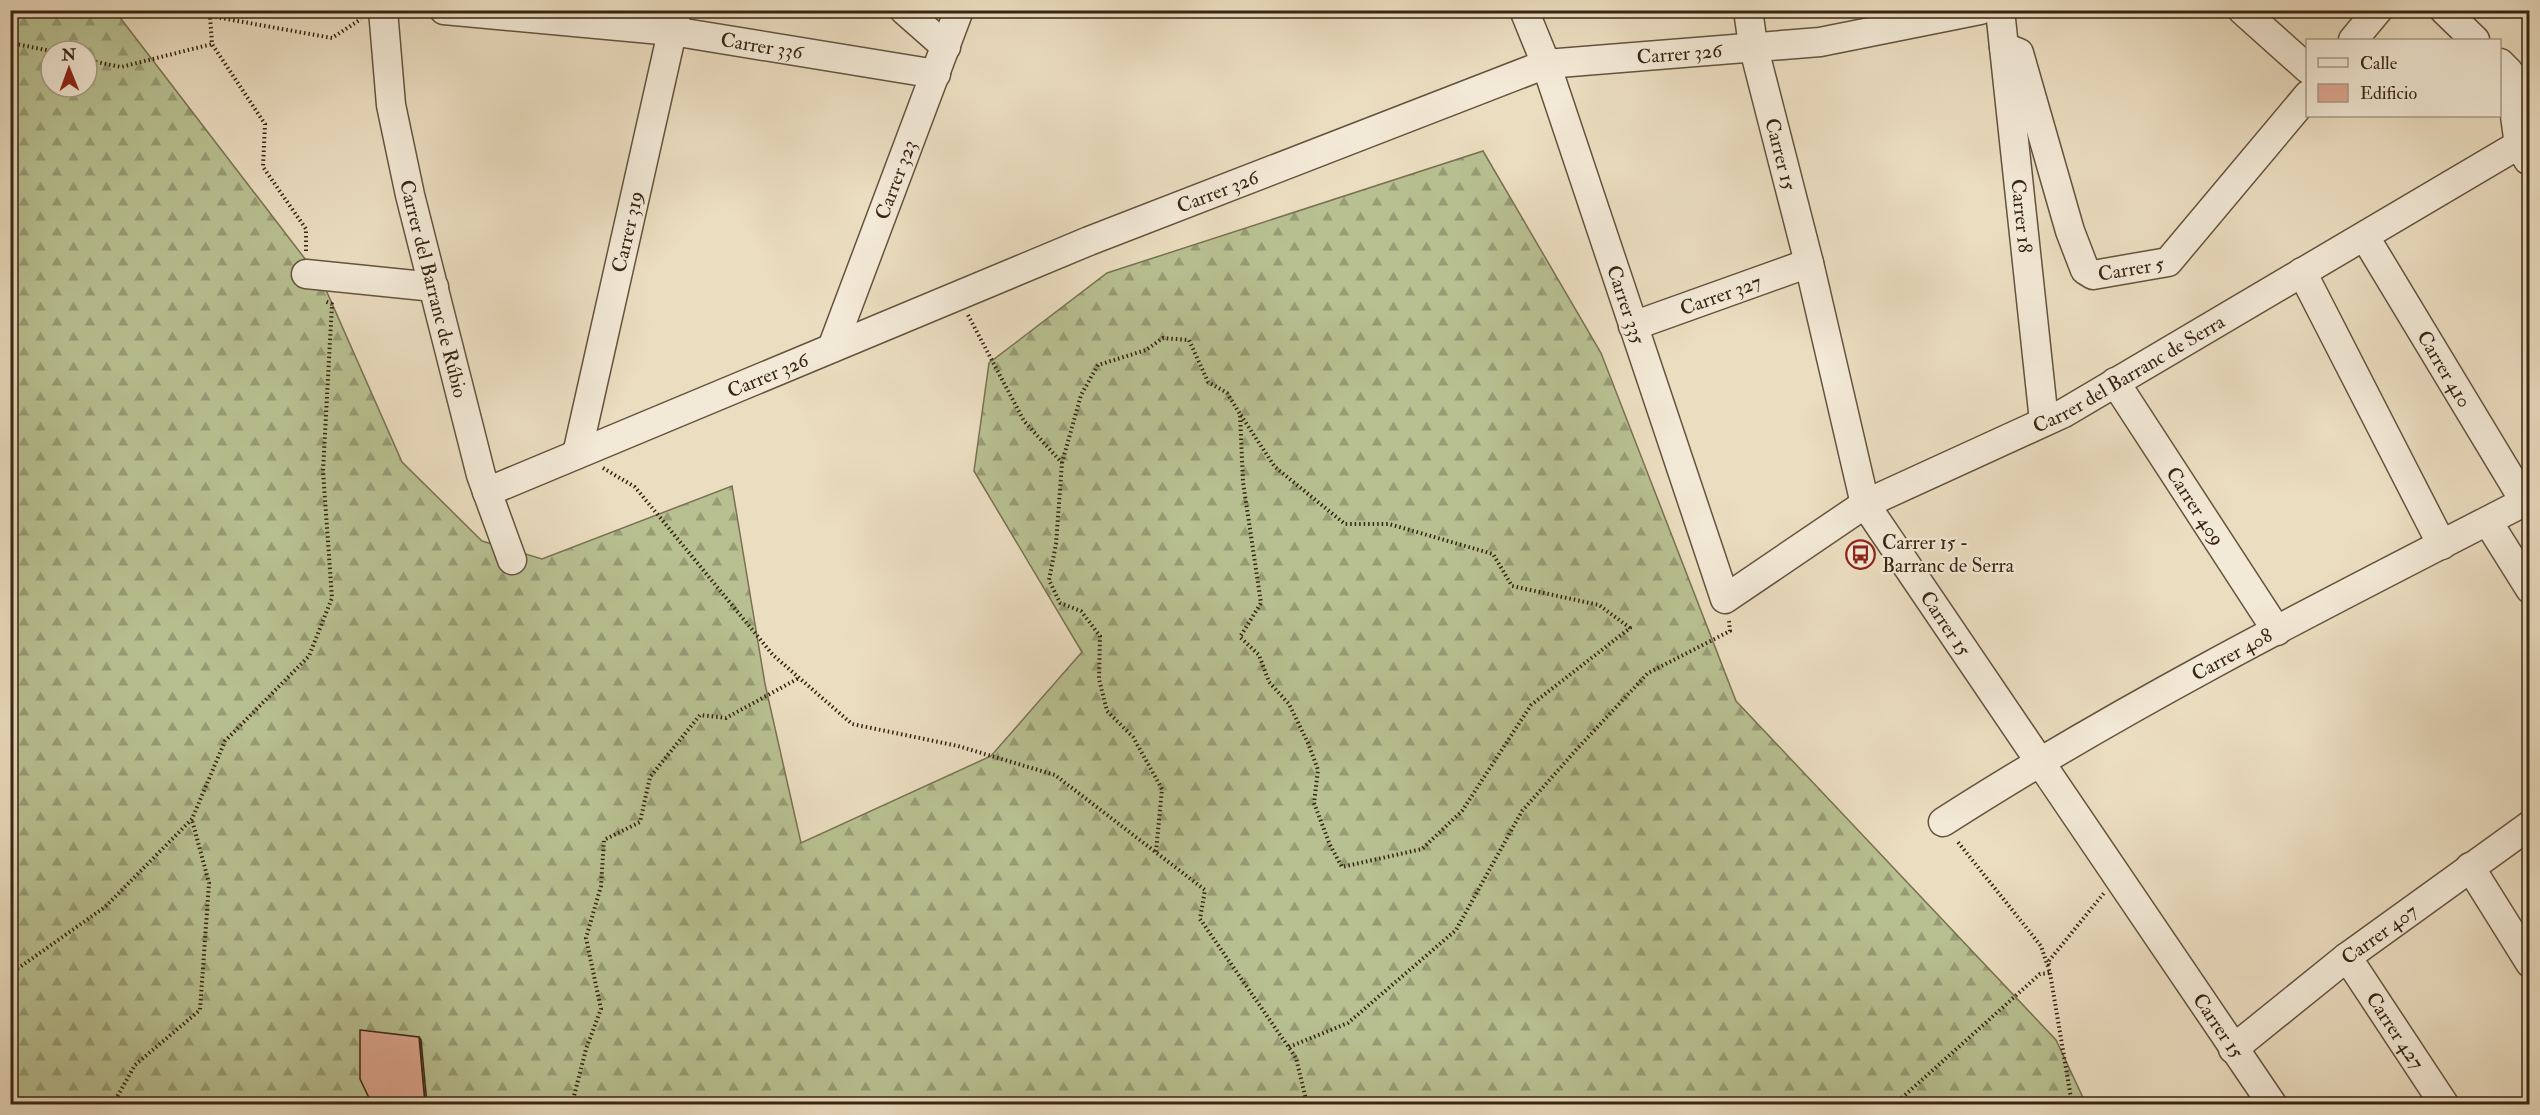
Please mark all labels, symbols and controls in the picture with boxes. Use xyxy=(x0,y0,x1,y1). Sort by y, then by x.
street label: Carrer 336 xyxy=(719,27,806,65)
street label: Carrer 326 xyxy=(1636,37,1724,69)
north arrow xyxy=(39,39,99,99)
legend xyxy=(2306,39,2501,117)
text: N xyxy=(60,45,77,65)
text: Calle xyxy=(2360,52,2398,75)
text: Edificio xyxy=(2360,82,2417,105)
street label: Carrer 15 xyxy=(1760,115,1802,193)
street label: Carrer 323 xyxy=(869,136,922,223)
street label: Carrer 326 xyxy=(1173,164,1263,218)
street label: Carrer del Barranc de Rúbio xyxy=(395,178,473,400)
street label: Carrer 18 xyxy=(2006,178,2038,254)
street label: Carrer 319 xyxy=(606,188,648,275)
street label: Carrer 5 xyxy=(2096,250,2166,286)
street label: Carrer 335 xyxy=(1602,262,1651,348)
street label: Carrer 327 xyxy=(1677,269,1765,321)
street label: Carrer del Barranc de Serra xyxy=(2029,308,2230,438)
street label: Carrer 410 xyxy=(2412,326,2477,412)
street label: Carrer 326 xyxy=(723,347,813,403)
street label: Carrer 409 xyxy=(2161,462,2230,550)
place label: Carrer 15 - Barranc de Serra xyxy=(1882,530,2015,578)
bus stop icon: Carrer 15 - Barranc de Serra xyxy=(1845,538,1877,570)
street label: Carrer 15 xyxy=(1915,586,1977,661)
street label: Carrer 408 xyxy=(2187,622,2276,686)
street label: Carrer 407 xyxy=(2336,898,2422,970)
street label: Carrer 427 xyxy=(2361,987,2430,1074)
street label: Carrer 15 xyxy=(2188,988,2250,1063)

